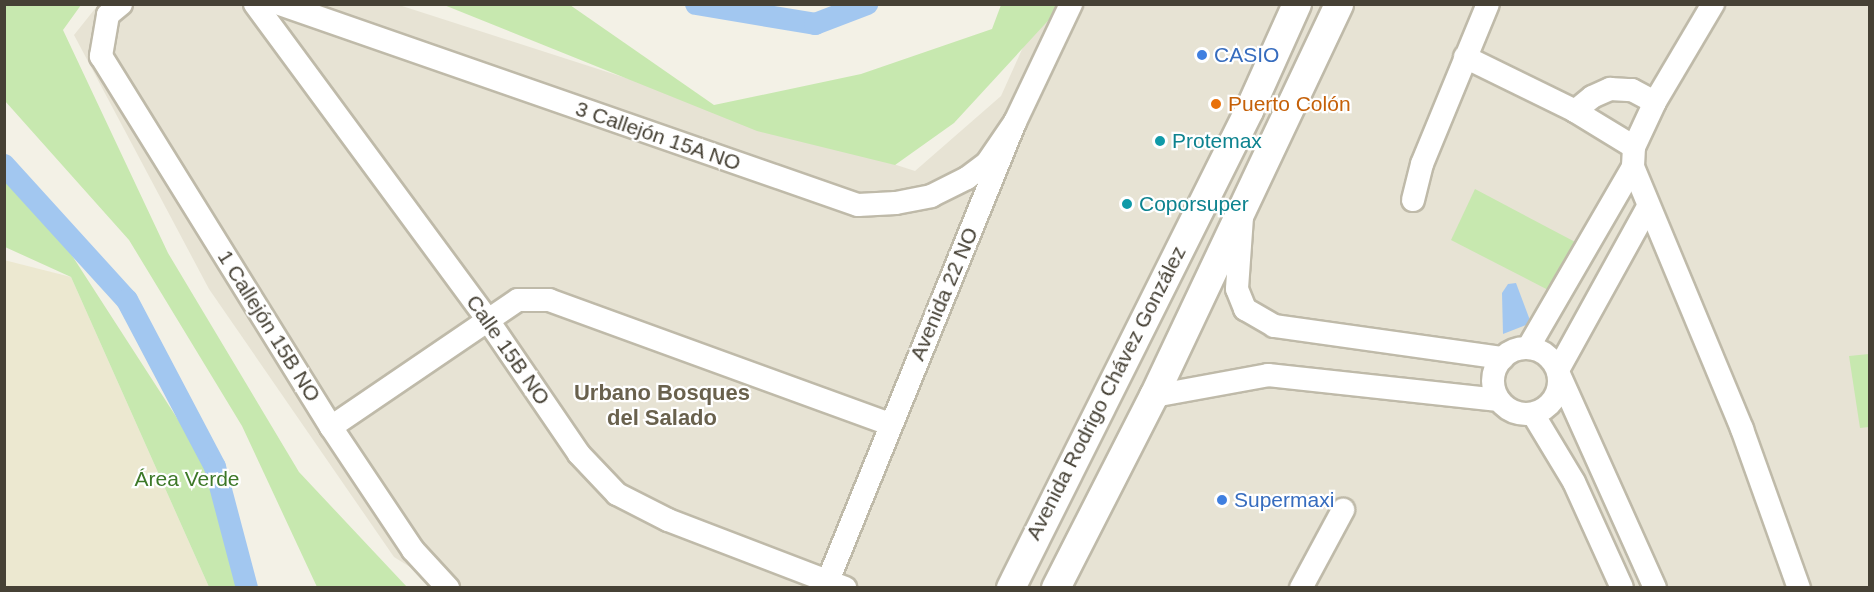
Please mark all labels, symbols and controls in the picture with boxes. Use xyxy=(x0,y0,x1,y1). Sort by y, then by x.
place label: CASIO xyxy=(1214,42,1279,68)
marker: CASIO xyxy=(1195,48,1209,62)
place label: Puerto Colón xyxy=(1228,91,1351,117)
street label: 3 Callejón 15A NO xyxy=(572,96,744,176)
marker: Puerto Colón xyxy=(1209,97,1223,111)
place label: Protemax xyxy=(1172,128,1262,154)
marker: Protemax xyxy=(1153,134,1167,148)
place label: Coporsuper xyxy=(1139,191,1249,217)
marker: Coporsuper xyxy=(1120,197,1134,211)
street label: Avenida 22 NO xyxy=(905,224,983,364)
street label: Avenida Rodrigo Chávez González xyxy=(1021,242,1191,544)
street label: 1 Callejón 15B NO xyxy=(212,246,326,406)
street label: Calle 15B NO xyxy=(461,290,555,410)
district label: Urbano Bosques del Salado xyxy=(574,379,750,430)
park label: Área Verde xyxy=(134,466,240,492)
place label: Supermaxi xyxy=(1234,487,1334,513)
marker: Supermaxi xyxy=(1215,493,1229,507)

